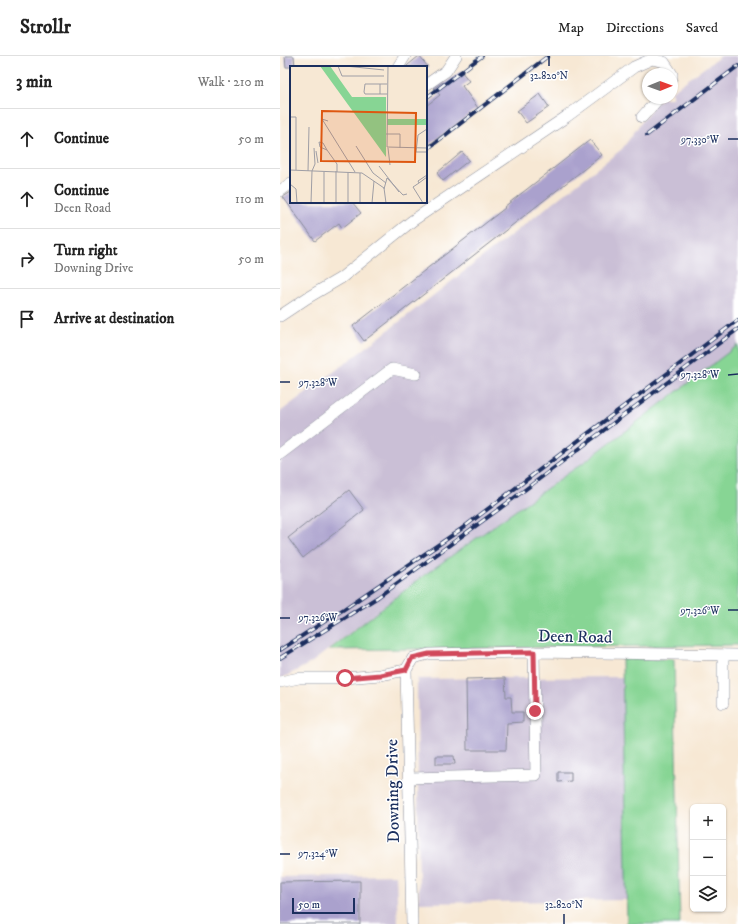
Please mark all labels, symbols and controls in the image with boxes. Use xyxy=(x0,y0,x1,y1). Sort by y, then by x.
text: Strollr xyxy=(20,16,71,39)
text: Map xyxy=(558,19,584,37)
text: Directions xyxy=(606,19,664,37)
text: Saved xyxy=(686,19,718,37)
inset map xyxy=(290,66,427,203)
north arrow xyxy=(642,68,678,104)
text: 32.820°N xyxy=(530,70,568,82)
text: 3 min xyxy=(16,71,52,93)
text: Walk · 210 m xyxy=(198,74,264,90)
icon: ahead xyxy=(16,128,38,150)
text: Continue xyxy=(54,129,109,148)
text: 50 m xyxy=(238,131,264,147)
text: 97.330°W xyxy=(680,134,720,146)
text: Continue xyxy=(54,181,109,200)
icon: ahead xyxy=(16,188,38,210)
text: 110 m xyxy=(235,191,264,207)
text: Deen Road xyxy=(54,200,111,216)
text: Turn right xyxy=(54,241,117,260)
icon: right xyxy=(16,248,38,270)
text: 50 m xyxy=(238,251,264,267)
text: Downing Drive xyxy=(54,260,133,276)
icon: arrive xyxy=(16,308,38,330)
text: Arrive at destination xyxy=(54,309,174,328)
text: 97.328°W xyxy=(680,369,720,381)
text: 97.328°W xyxy=(298,377,338,389)
text: 97.326°W xyxy=(680,605,720,617)
text: 97.326°W xyxy=(298,612,338,624)
street label: Deen Road xyxy=(538,625,613,649)
route start xyxy=(336,669,354,687)
route end xyxy=(526,702,544,720)
street label: Downing Drive xyxy=(381,739,405,843)
map controls xyxy=(690,804,726,912)
button: + xyxy=(690,804,726,840)
button: − xyxy=(690,840,726,876)
text: 97.324°W xyxy=(297,848,339,860)
button: layers xyxy=(690,876,726,912)
scale bar xyxy=(292,896,355,915)
text: 50 m xyxy=(298,898,320,912)
text: 32.820°N xyxy=(545,899,583,911)

